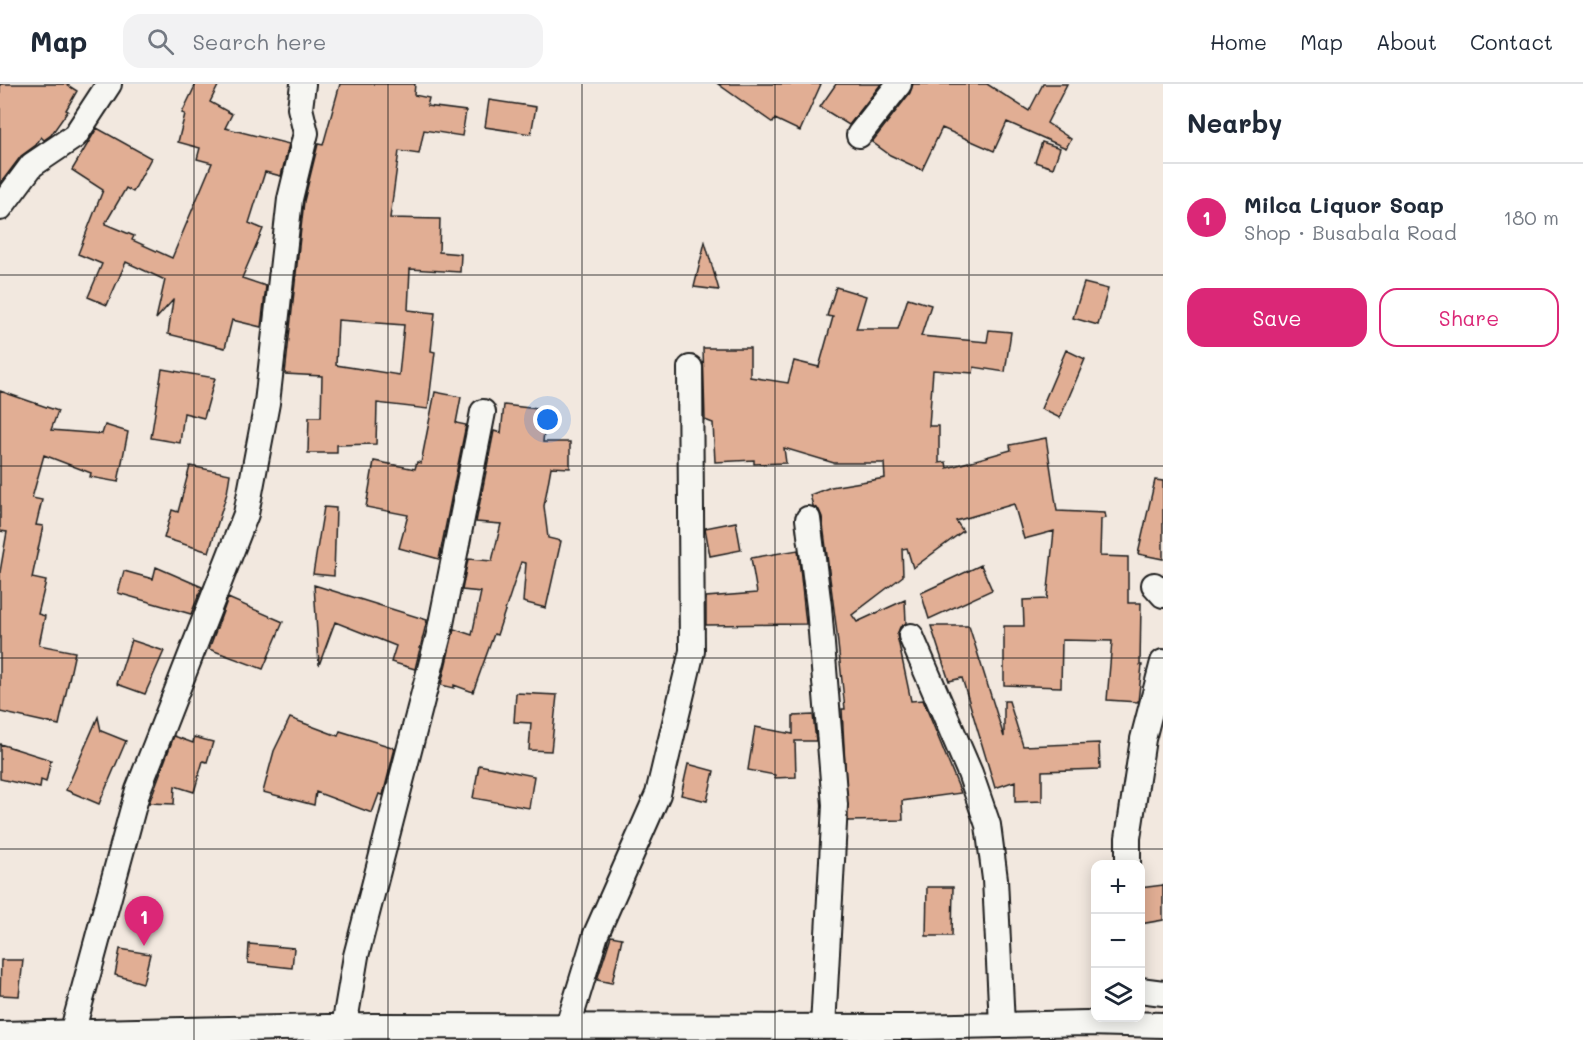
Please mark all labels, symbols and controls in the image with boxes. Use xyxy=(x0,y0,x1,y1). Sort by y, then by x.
search box xyxy=(123,14,543,68)
text: Map xyxy=(30,23,87,59)
icon: search xyxy=(144,25,177,58)
text: Search here xyxy=(192,27,326,56)
text: Home xyxy=(1210,28,1267,55)
text: Map xyxy=(1300,28,1343,55)
text: About xyxy=(1376,28,1437,55)
text: Contact xyxy=(1470,28,1553,55)
text: Nearby xyxy=(1187,106,1282,140)
text: Milca Liquor Soap xyxy=(1244,190,1444,219)
text: 1 xyxy=(1202,204,1211,230)
text: 180 m xyxy=(1503,204,1559,230)
text: Shop · Busabala Road xyxy=(1244,219,1457,245)
button: Save xyxy=(1187,288,1367,347)
button: Share xyxy=(1379,288,1559,347)
your location xyxy=(533,405,562,434)
map controls xyxy=(1091,860,1145,1022)
button: + xyxy=(1091,860,1145,914)
pin: 1 xyxy=(124,896,164,946)
button: − xyxy=(1091,914,1145,968)
button: layers xyxy=(1091,968,1145,1022)

